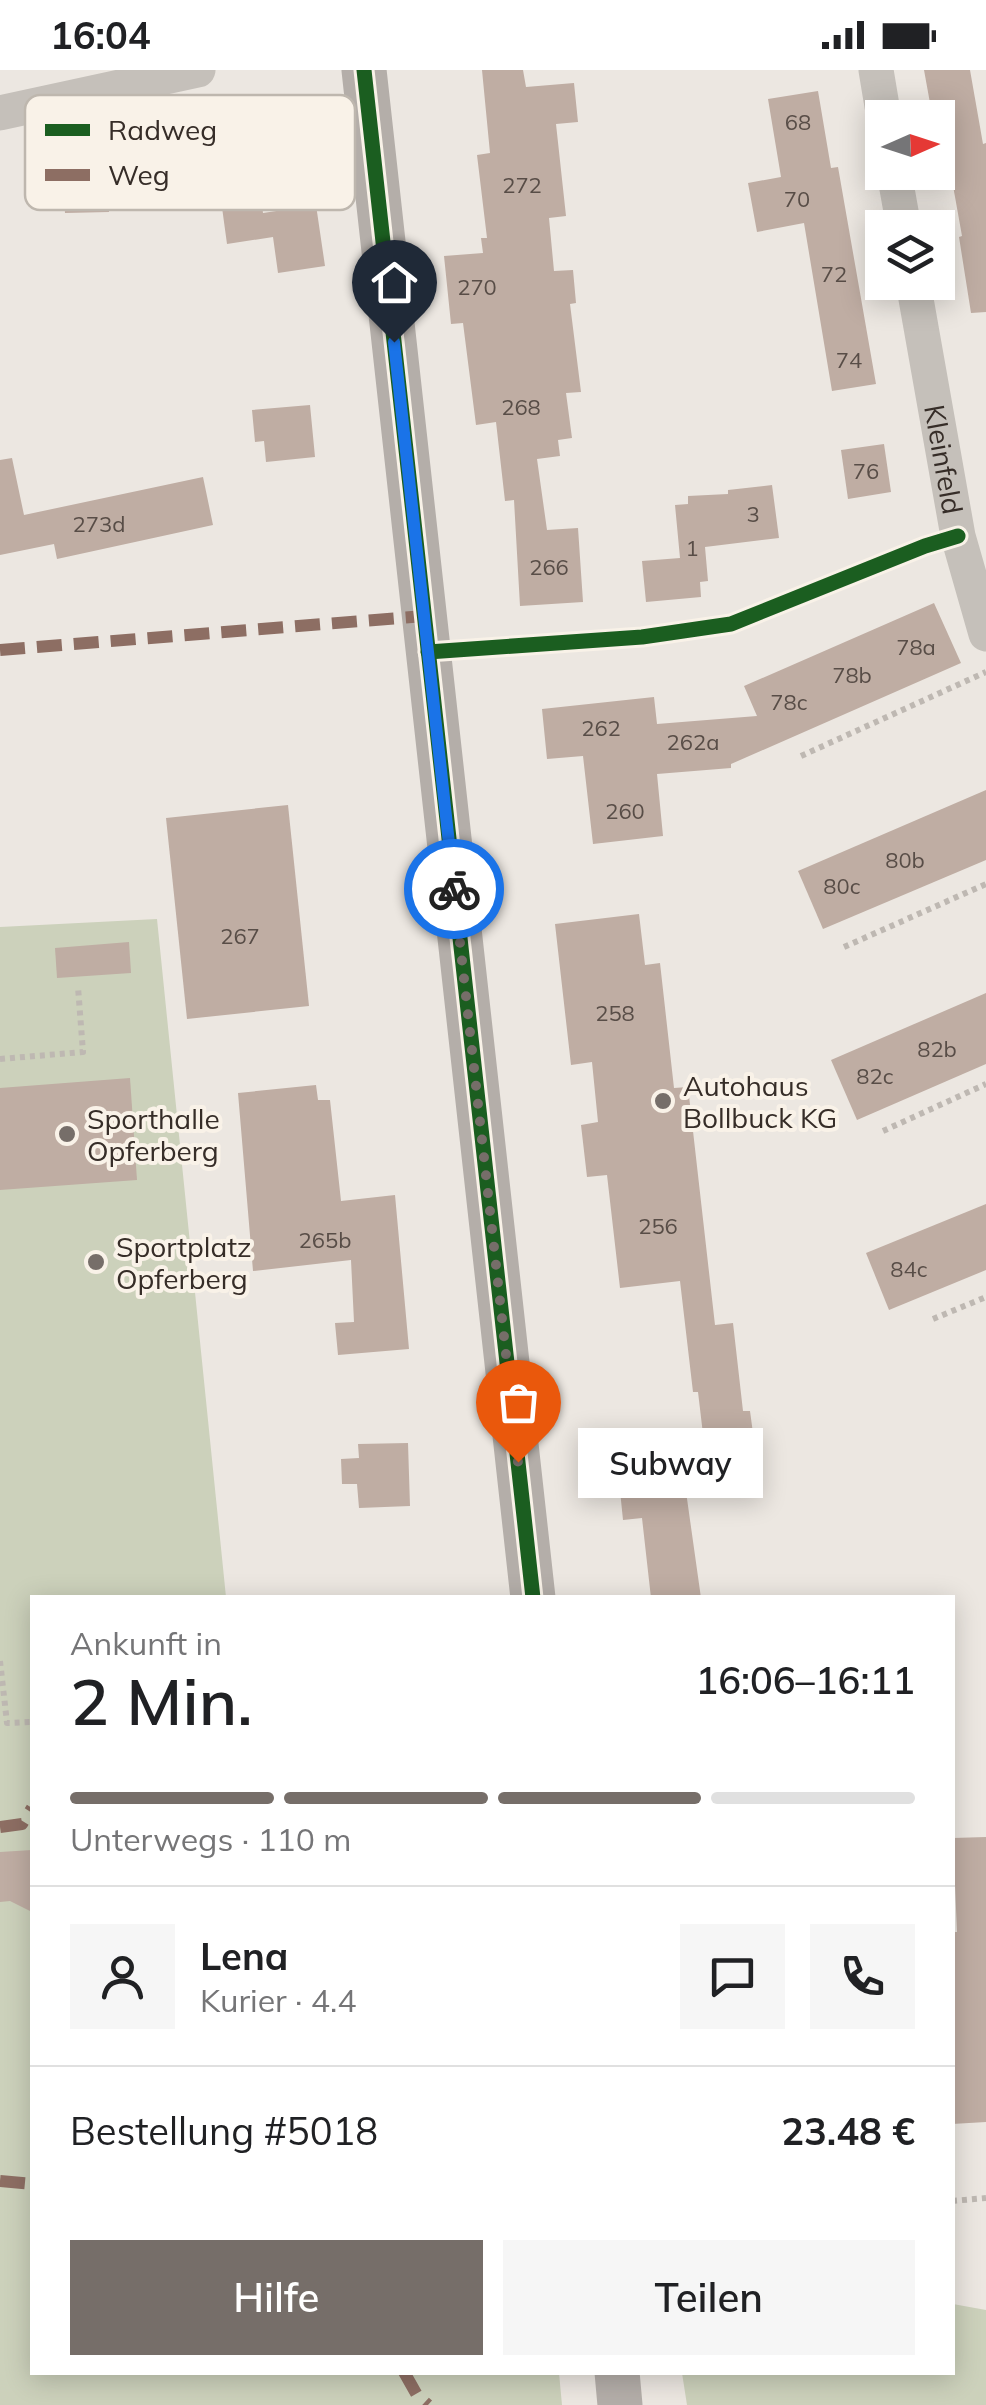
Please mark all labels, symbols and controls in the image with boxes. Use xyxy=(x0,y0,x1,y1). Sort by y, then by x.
text: 16:04 xyxy=(50,11,151,59)
legend xyxy=(25,95,355,210)
north arrow xyxy=(865,100,955,190)
map controls xyxy=(865,100,955,300)
house number: 68 xyxy=(785,108,811,136)
text: Radweg xyxy=(108,112,217,147)
text: Weg xyxy=(108,157,170,192)
house number: 272 xyxy=(502,171,542,199)
house number: 70 xyxy=(784,185,810,213)
button: layers xyxy=(865,210,955,300)
pin xyxy=(352,240,437,343)
icon: home xyxy=(367,255,422,310)
house number: 72 xyxy=(821,260,847,288)
house number: 270 xyxy=(457,273,497,301)
house number: 74 xyxy=(836,346,862,374)
house number: 268 xyxy=(501,393,541,421)
street label: Kleinfeld xyxy=(918,402,971,517)
house number: 76 xyxy=(853,457,879,485)
house number: 3 xyxy=(746,500,760,528)
house number: 273d xyxy=(73,510,125,538)
house number: 1 xyxy=(685,534,699,562)
house number: 266 xyxy=(529,553,569,581)
house number: 78a xyxy=(896,633,936,661)
house number: 78b xyxy=(832,661,872,689)
house number: 78c xyxy=(770,688,808,716)
house number: 262 xyxy=(581,714,621,742)
house number: 262a xyxy=(667,728,719,756)
house number: 260 xyxy=(605,797,645,825)
courier xyxy=(404,839,504,939)
house number: 80b xyxy=(885,846,925,874)
icon: bike xyxy=(427,862,482,917)
house number: 80c xyxy=(823,872,861,900)
house number: 267 xyxy=(220,922,260,950)
house number: 258 xyxy=(595,999,635,1027)
house number: 82b xyxy=(917,1035,957,1063)
house number: 82c xyxy=(856,1062,894,1090)
place label: Autohaus Bollbuck KG xyxy=(683,1068,837,1135)
marker: Autohaus Bollbuck KG xyxy=(652,1090,674,1112)
place label: Sporthalle Opferberg xyxy=(87,1101,220,1168)
marker: Sporthalle Opferberg xyxy=(56,1123,78,1145)
house number: 256 xyxy=(638,1212,678,1240)
house number: 265b xyxy=(299,1226,351,1254)
place label: Sportplatz Opferberg xyxy=(116,1229,252,1296)
marker: Sportplatz Opferberg xyxy=(85,1251,107,1273)
house number: 84c xyxy=(890,1255,928,1283)
pin xyxy=(476,1360,561,1463)
icon: bag xyxy=(491,1375,546,1430)
callout: Subway xyxy=(578,1427,763,1497)
text: Subway xyxy=(609,1443,732,1483)
text: Ankunft in xyxy=(70,1623,222,1663)
text: 16:06–16:11 xyxy=(695,1656,915,1704)
text: 2 Min. xyxy=(70,1660,253,1741)
text: Unterwegs · 110 m xyxy=(70,1819,351,1859)
button: person xyxy=(70,1924,175,2029)
button: chat xyxy=(680,1924,785,2029)
button: phone xyxy=(810,1924,915,2029)
text: Lena xyxy=(200,1932,288,1980)
text: Kurier · 4.4 xyxy=(200,1980,356,2020)
text: Bestellung #5018 xyxy=(70,2107,378,2155)
text: 23.48 € xyxy=(781,2107,915,2155)
button: Hilfe xyxy=(70,2240,483,2355)
button: Teilen xyxy=(503,2240,915,2355)

